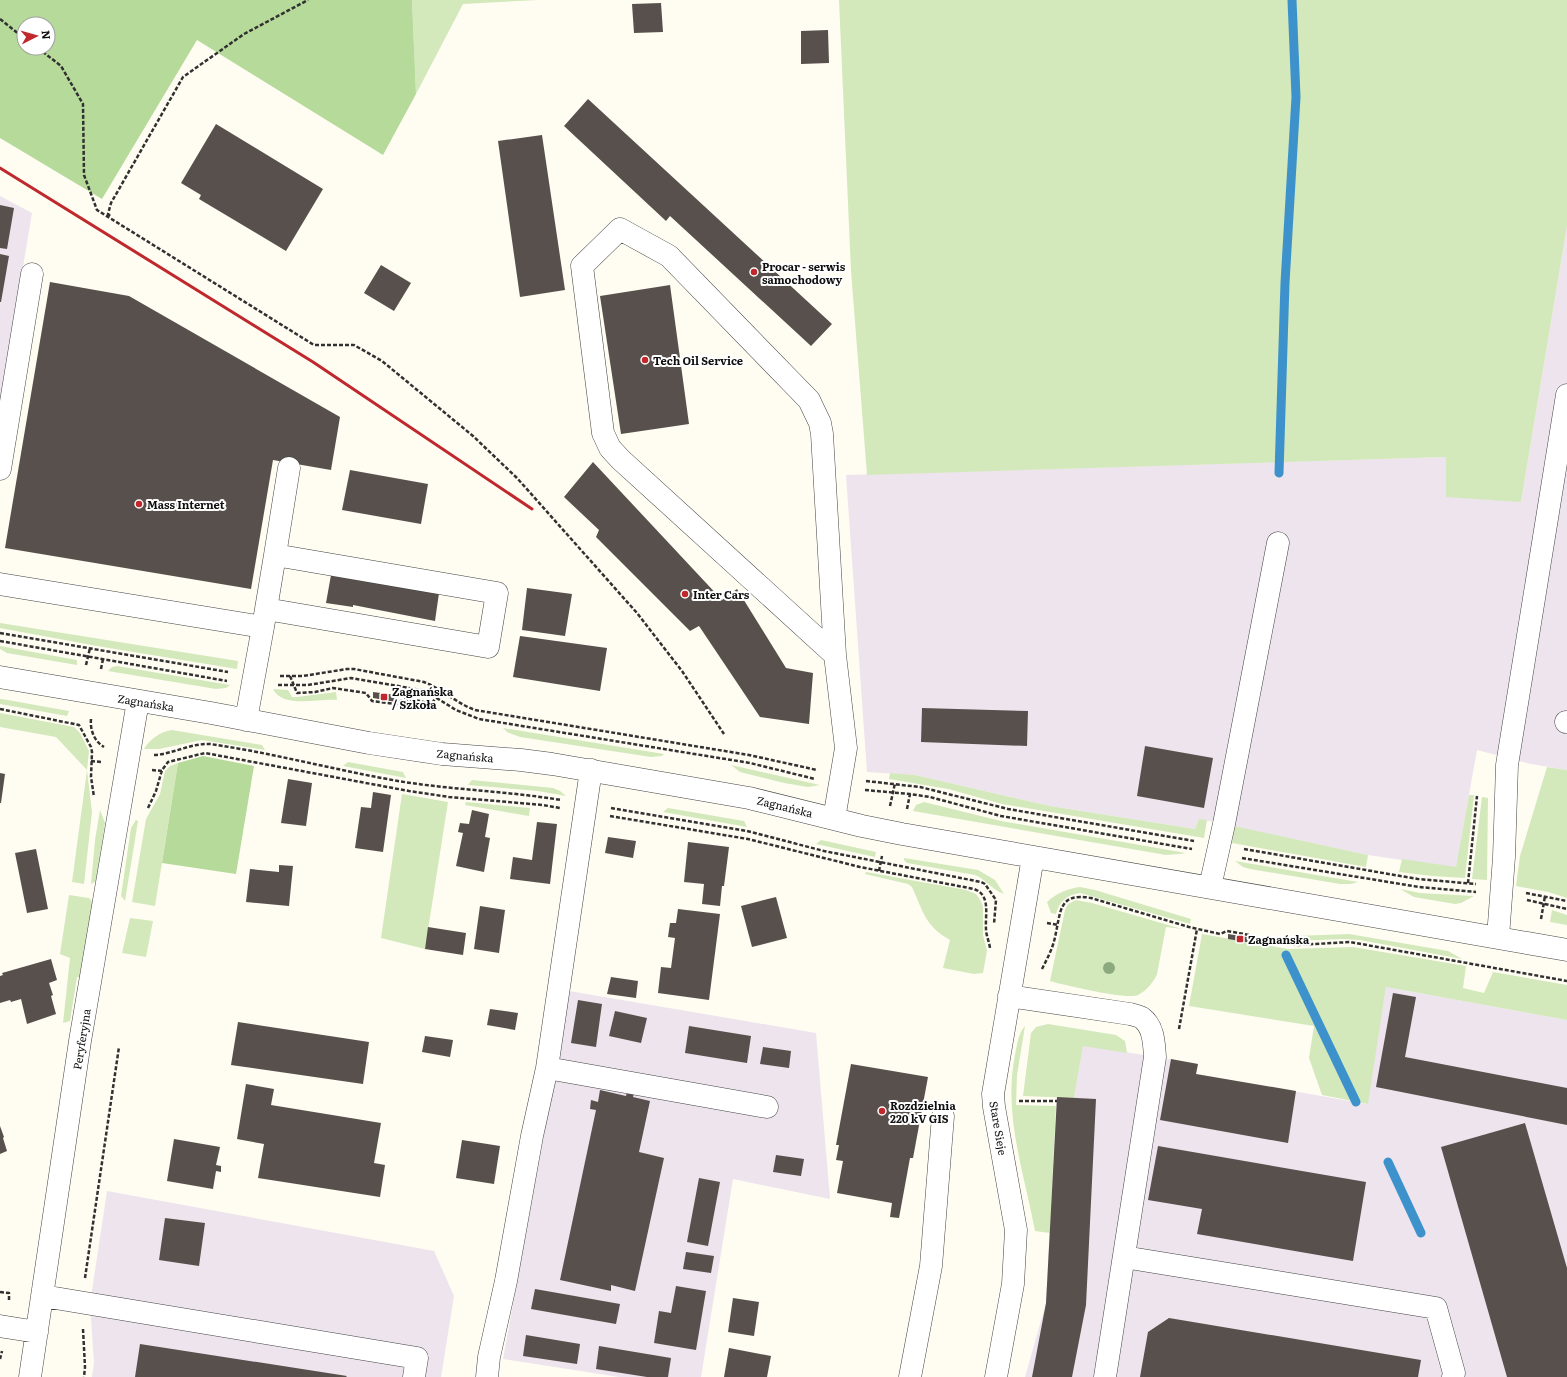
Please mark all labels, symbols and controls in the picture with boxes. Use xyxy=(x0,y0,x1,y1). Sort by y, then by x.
north arrow xyxy=(16,16,56,56)
text: N xyxy=(39,29,55,40)
place label: Procar - serwis samochodowy xyxy=(762,258,846,287)
marker: Procar - serwis samochodowy xyxy=(749,267,759,277)
place label: Tech Oil Service xyxy=(653,352,743,368)
marker: Tech Oil Service xyxy=(640,355,650,365)
place label: Mass Internet xyxy=(147,496,225,512)
marker: Mass Internet xyxy=(134,499,144,509)
place label: Inter Cars xyxy=(693,586,750,602)
marker: Inter Cars xyxy=(680,589,690,599)
place label: Zagnańska / Szkoła xyxy=(392,683,454,712)
street label: Zagnańska xyxy=(117,690,176,714)
marker: Zagnańska / Szkoła xyxy=(379,692,389,702)
street label: Zagnańska xyxy=(436,745,494,765)
street label: Zagnańska xyxy=(755,791,815,821)
place label: Zagnańska xyxy=(1248,931,1310,947)
marker: Zagnańska xyxy=(1235,934,1245,944)
street label: Peryferyjna xyxy=(68,1007,94,1071)
place label: Rozdzielnia 220 kV GIS xyxy=(890,1097,956,1126)
street label: Stare Sieje xyxy=(986,1100,1012,1157)
marker: Rozdzielnia 220 kV GIS xyxy=(877,1106,887,1116)

